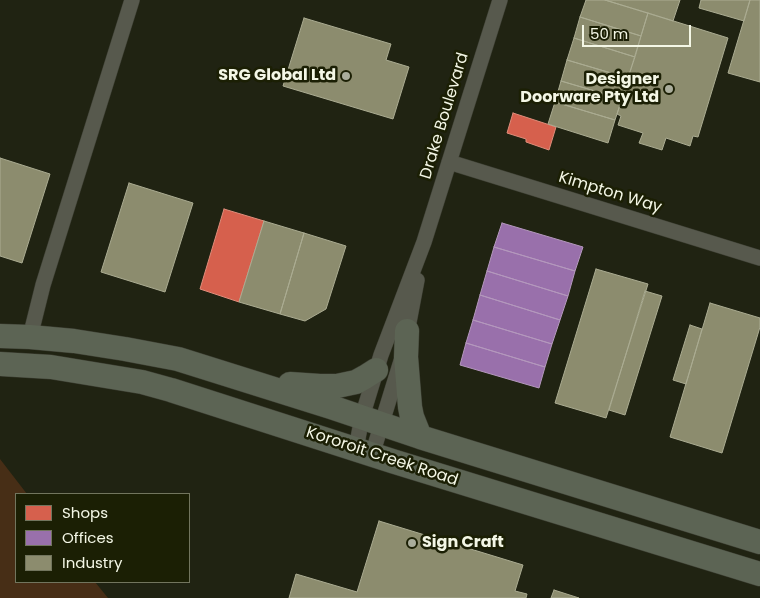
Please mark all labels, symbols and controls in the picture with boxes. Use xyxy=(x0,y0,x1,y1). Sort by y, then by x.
scale bar xyxy=(585,15,694,47)
text: 50 m xyxy=(590,23,628,44)
street label: Drake Boulevard xyxy=(417,50,473,182)
place label: SRG Global Ltd xyxy=(218,66,336,86)
marker: SRG Global Ltd xyxy=(340,70,352,82)
place label: Designer Doorware Pty Ltd xyxy=(520,70,659,108)
marker: Designer Doorware Pty Ltd xyxy=(663,83,675,95)
street label: Kimpton Way xyxy=(556,168,664,218)
street label: Kororoit Creek Road xyxy=(304,423,460,491)
legend xyxy=(15,493,190,583)
text: Shops xyxy=(62,502,108,523)
text: Offices xyxy=(62,527,114,548)
place label: Sign Craft xyxy=(422,533,504,553)
marker: Sign Craft xyxy=(406,537,418,549)
text: Industry xyxy=(62,552,122,573)

